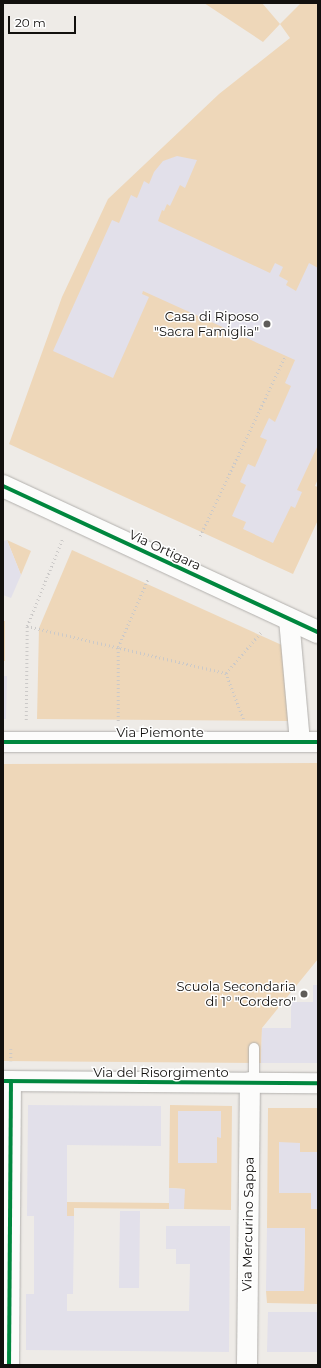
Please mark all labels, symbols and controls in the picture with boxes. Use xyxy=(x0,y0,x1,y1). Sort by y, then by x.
scale bar xyxy=(10,8,78,34)
text: 20 m xyxy=(15,15,46,30)
place label: Casa di Riposo "Sacra Famiglia" xyxy=(154,309,259,340)
marker: Casa di Riposo "Sacra Famiglia" xyxy=(262,319,272,329)
street label: Via Ortigara xyxy=(127,527,203,573)
street label: Via Piemonte xyxy=(116,724,204,740)
place label: Scuola Secondaria di 1° "Cordero" xyxy=(176,979,296,1010)
marker: Scuola Secondaria di 1° "Cordero" xyxy=(299,989,309,999)
street label: Via del Risorgimento xyxy=(93,1064,229,1080)
street label: Via Mercurino Sappa xyxy=(239,1157,257,1291)

